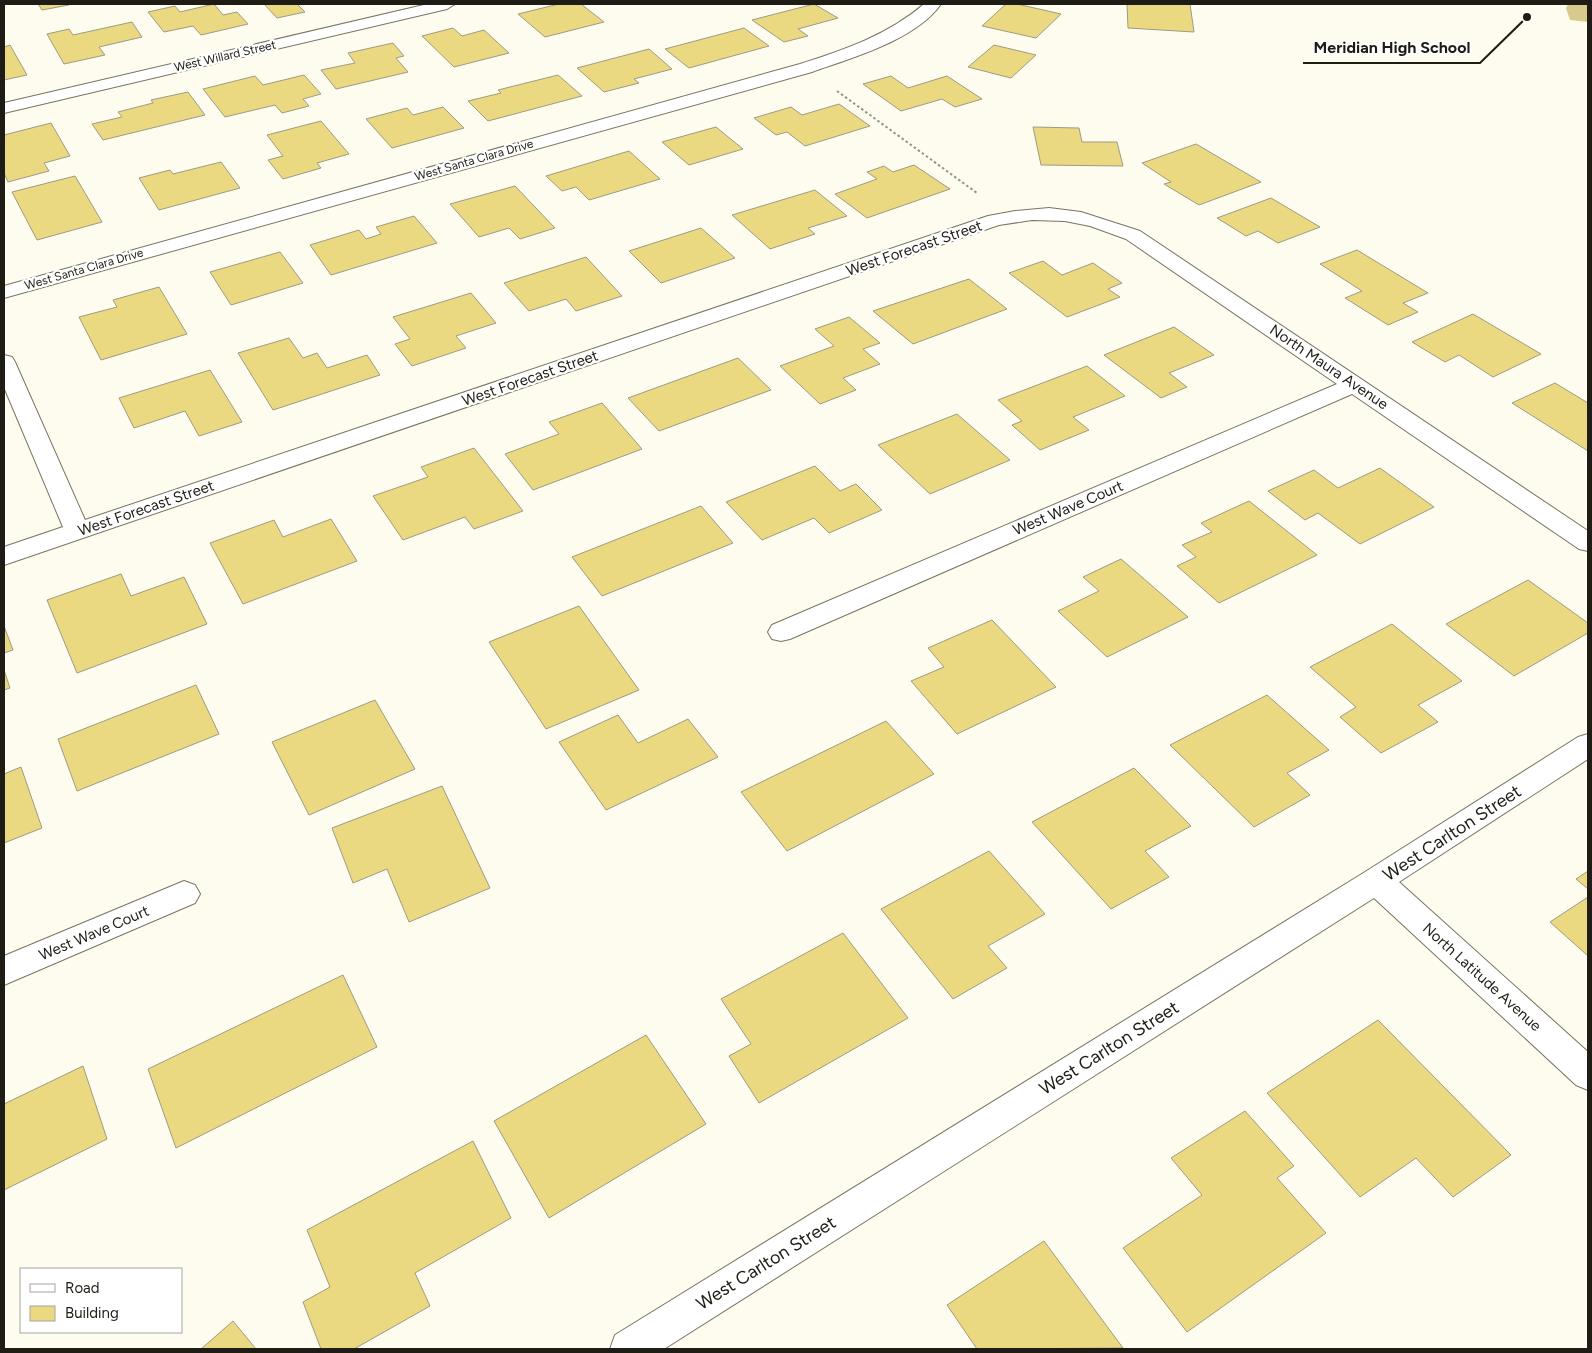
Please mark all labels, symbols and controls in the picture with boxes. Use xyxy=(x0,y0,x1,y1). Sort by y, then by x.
callout: Meridian High School xyxy=(1303,32,1480,63)
street label: West Willard Street xyxy=(173,37,278,75)
text: Meridian High School xyxy=(1314,38,1470,57)
street label: West Santa Clara Drive xyxy=(413,136,535,184)
street label: West Forecast Street xyxy=(844,216,985,280)
street label: West Santa Clara Drive xyxy=(23,245,145,293)
street label: North Maura Avenue xyxy=(1266,321,1392,413)
street label: West Forecast Street xyxy=(460,346,601,410)
street label: West Forecast Street xyxy=(76,476,217,540)
street label: West Wave Court xyxy=(1010,477,1126,539)
street label: West Carlton Street xyxy=(1379,780,1525,886)
street label: West Wave Court xyxy=(36,902,152,964)
street label: North Latitude Avenue xyxy=(1419,919,1545,1035)
street label: West Carlton Street xyxy=(1035,996,1183,1100)
street label: West Carlton Street xyxy=(692,1211,840,1315)
legend xyxy=(20,1268,182,1333)
text: Road xyxy=(65,1279,100,1297)
text: Building xyxy=(65,1304,119,1322)

